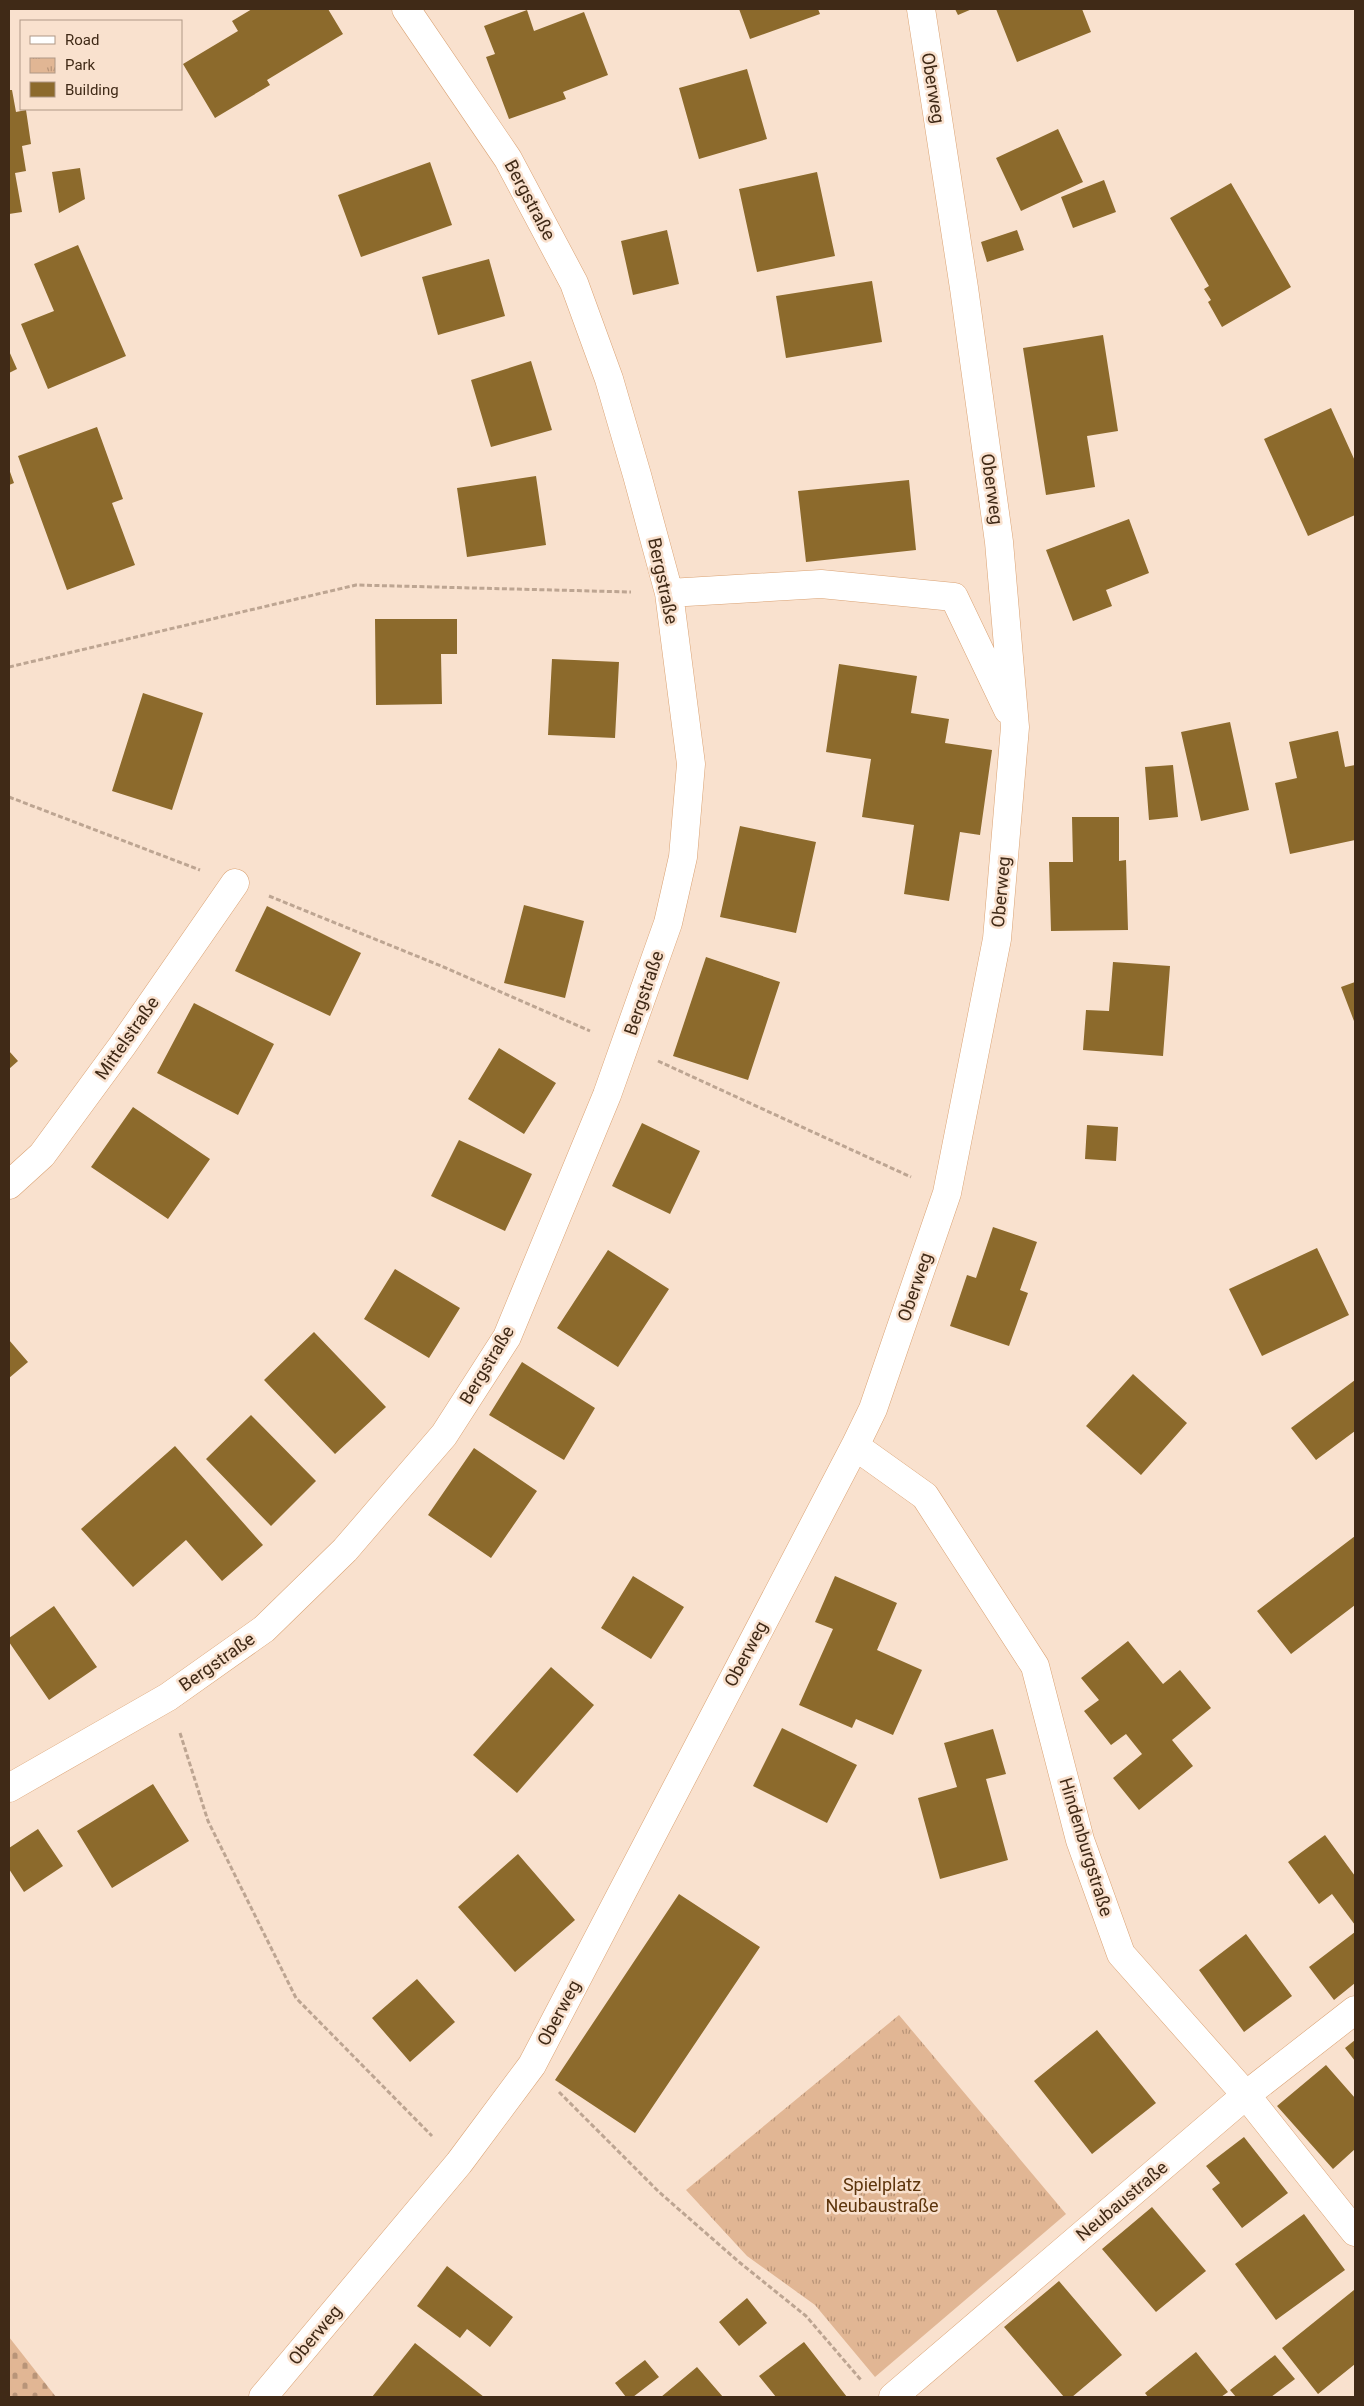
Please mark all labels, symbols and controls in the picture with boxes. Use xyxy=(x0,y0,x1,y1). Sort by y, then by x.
legend xyxy=(20,20,182,110)
text: Road xyxy=(65,31,99,49)
street label: Oberweg xyxy=(918,51,949,125)
text: Park xyxy=(65,56,96,74)
text: Building xyxy=(65,81,119,99)
street label: Bergstraße xyxy=(501,156,560,243)
street label: Oberweg xyxy=(977,452,1008,526)
street label: Bergstraße xyxy=(644,536,683,626)
street label: Oberweg xyxy=(987,855,1014,928)
street label: Bergstraße xyxy=(619,948,668,1038)
street label: Mittelstraße xyxy=(90,992,163,1083)
street label: Oberweg xyxy=(893,1250,936,1324)
street label: Bergstraße xyxy=(455,1322,518,1408)
street label: Oberweg xyxy=(720,1617,772,1690)
street label: Bergstraße xyxy=(175,1628,259,1695)
street label: Hindenburgstraße xyxy=(1055,1775,1118,1919)
street label: Oberweg xyxy=(533,1976,585,2049)
street label: Neubaustraße xyxy=(1072,2156,1172,2245)
park label: Spielplatz Neubaustraße xyxy=(825,2174,939,2216)
street label: Oberweg xyxy=(284,2301,346,2369)

